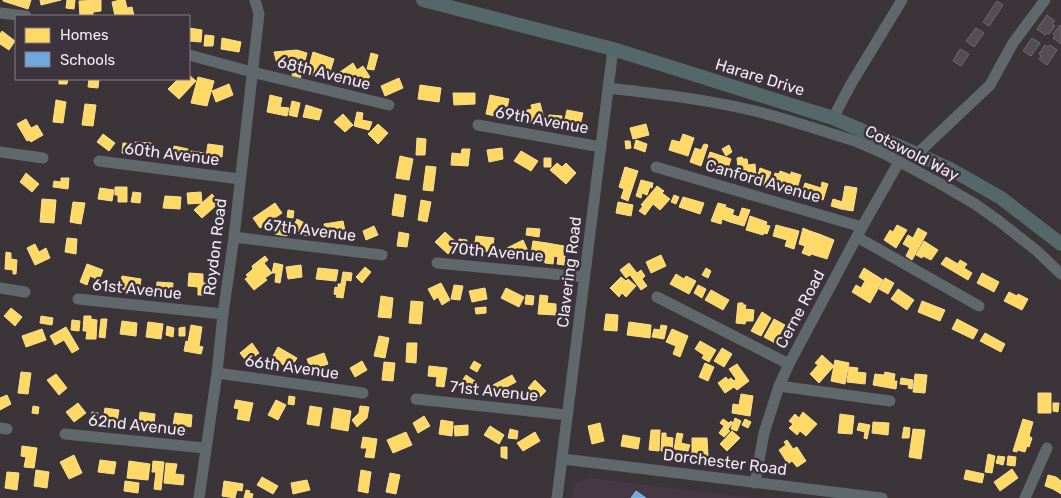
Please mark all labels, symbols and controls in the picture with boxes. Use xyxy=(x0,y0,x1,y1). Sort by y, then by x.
legend xyxy=(15,15,190,80)
text: Homes xyxy=(60,26,109,44)
text: Schools xyxy=(60,51,116,69)
street label: 68th Avenue xyxy=(275,52,373,94)
street label: Harare Drive xyxy=(713,54,807,100)
street label: 69th Avenue xyxy=(494,102,590,138)
street label: Cotswold Way xyxy=(862,121,962,185)
street label: 60th Avenue xyxy=(124,139,221,169)
street label: Canford Avenue xyxy=(703,155,823,207)
street label: Roydon Road xyxy=(200,197,230,297)
street label: 67th Avenue xyxy=(263,215,357,245)
street label: Clavering Road xyxy=(553,215,585,329)
street label: 70th Avenue xyxy=(449,238,545,266)
street label: Cerne Road xyxy=(771,266,829,352)
street label: 61st Avenue xyxy=(91,275,183,303)
street label: 66th Avenue xyxy=(244,351,340,383)
street label: 71st Avenue xyxy=(449,377,539,405)
street label: 62nd Avenue xyxy=(87,410,187,440)
street label: Dorchester Road xyxy=(662,445,788,479)

